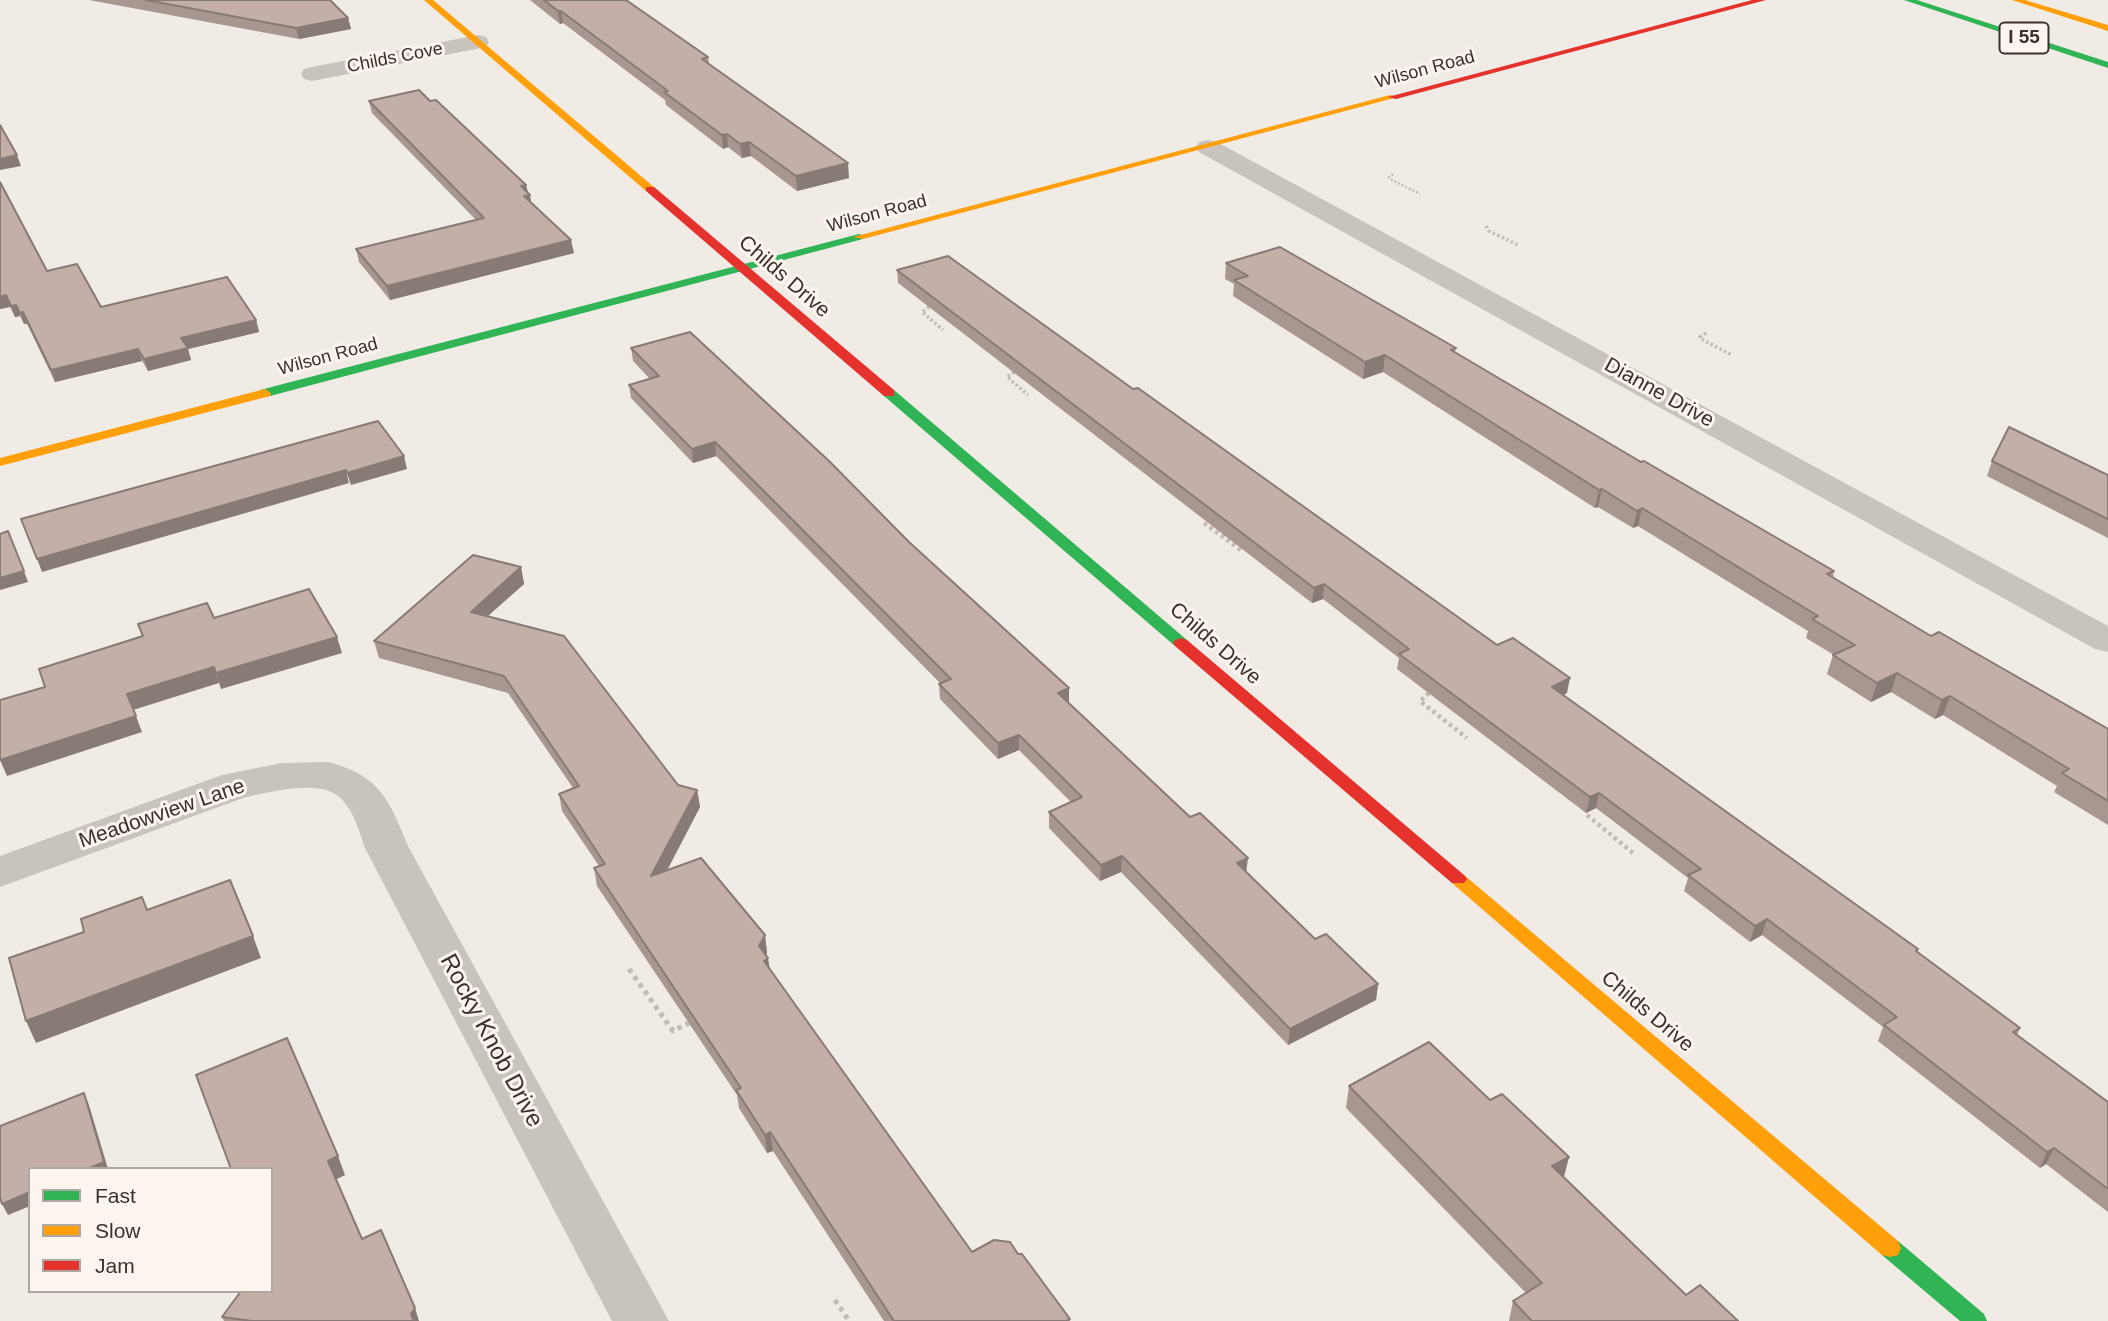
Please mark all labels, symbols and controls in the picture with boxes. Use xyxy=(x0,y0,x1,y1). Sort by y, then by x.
road number: I 55 xyxy=(2000,22,2048,54)
street label: Childs Cove xyxy=(345,38,445,78)
street label: Wilson Road xyxy=(1373,46,1477,94)
street label: Wilson Road xyxy=(825,190,929,238)
street label: Childs Drive xyxy=(733,230,835,324)
street label: Wilson Road xyxy=(276,333,380,381)
street label: Dianne Drive xyxy=(1600,353,1718,433)
street label: Childs Drive xyxy=(1164,597,1266,691)
street label: Meadowview Lane xyxy=(76,774,248,854)
street label: Rocky Knob Drive xyxy=(433,949,549,1133)
street label: Childs Drive xyxy=(1596,966,1698,1058)
legend xyxy=(28,1167,273,1293)
text: Fast xyxy=(95,1184,136,1207)
text: Slow xyxy=(95,1219,141,1242)
text: Jam xyxy=(95,1254,135,1277)

